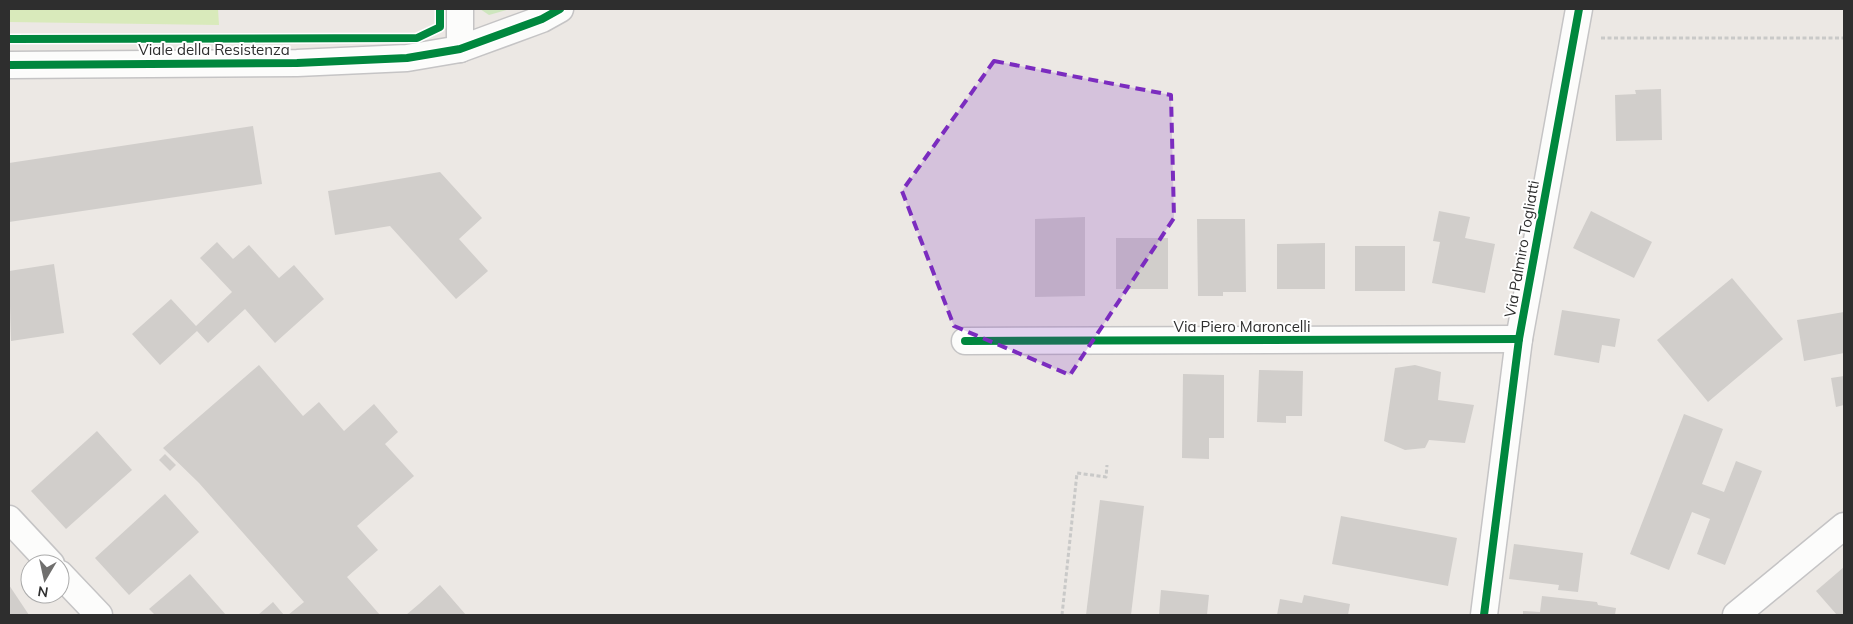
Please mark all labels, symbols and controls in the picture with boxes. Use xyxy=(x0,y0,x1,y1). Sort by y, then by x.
street label: Viale della Resistenza xyxy=(138,40,290,59)
street label: Via Palmiro Togliatti xyxy=(1500,179,1543,319)
street label: Via Piero Maroncelli xyxy=(1174,317,1311,336)
north arrow xyxy=(20,554,70,604)
text: N xyxy=(36,582,50,602)

